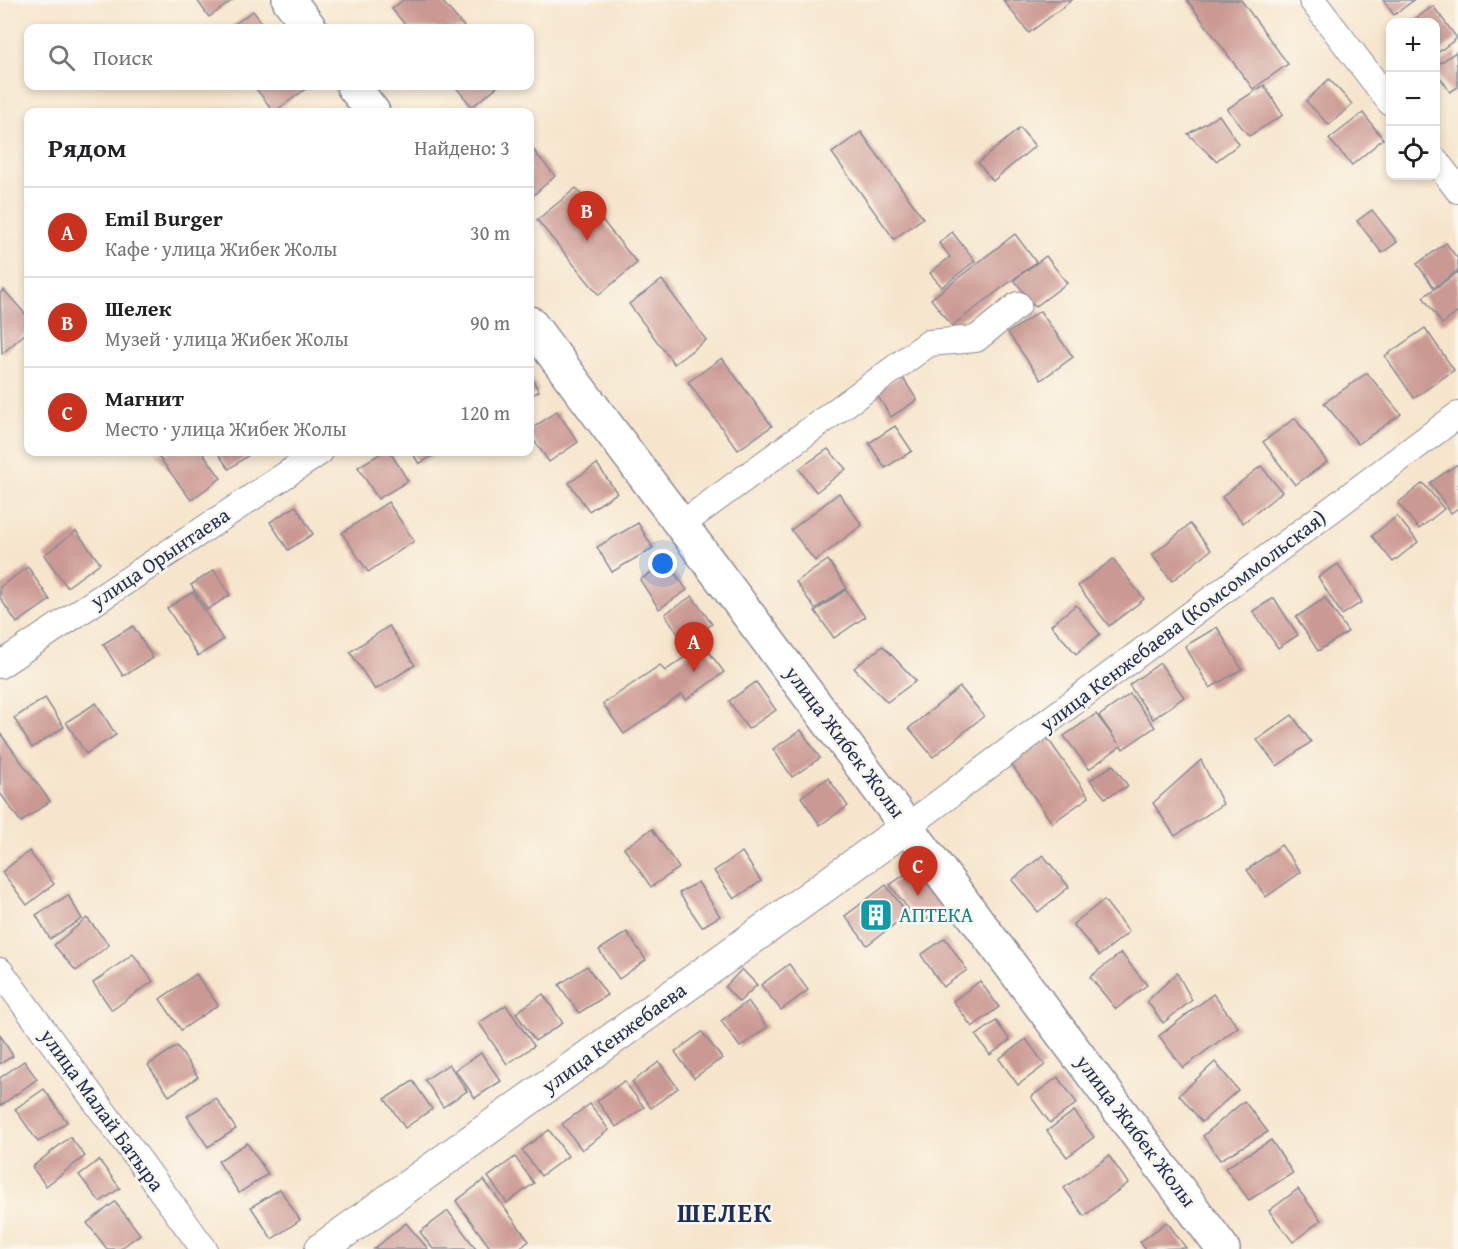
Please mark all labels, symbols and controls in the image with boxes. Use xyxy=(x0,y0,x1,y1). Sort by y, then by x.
map controls xyxy=(1386,18,1440,180)
button: + xyxy=(1386,18,1440,72)
search box xyxy=(24,24,534,90)
icon: search xyxy=(45,41,78,74)
text: Поиск xyxy=(93,41,153,73)
button: − xyxy=(1386,72,1440,126)
button: locate xyxy=(1386,126,1440,180)
text: Рядом xyxy=(48,128,126,167)
text: Найдено: 3 xyxy=(414,133,510,162)
pin: B xyxy=(568,192,606,241)
text: Emil Burger xyxy=(105,202,223,234)
text: A xyxy=(61,218,74,247)
text: 30 m xyxy=(470,218,510,247)
text: Кафе · улица Жибек Жолы xyxy=(105,234,337,263)
text: Шелек xyxy=(105,292,171,324)
text: B xyxy=(61,308,74,337)
text: 90 m xyxy=(470,308,510,337)
text: Музей · улица Жибек Жолы xyxy=(105,324,349,353)
text: Магнит xyxy=(105,382,184,414)
text: C xyxy=(62,398,73,427)
text: 120 m xyxy=(460,398,510,427)
text: Место · улица Жибек Жолы xyxy=(105,414,346,443)
street label: улица Орынтаева xyxy=(83,499,236,616)
street label: улица Кенжебаева (Комсоммольская) xyxy=(1032,502,1333,740)
your location xyxy=(648,549,677,578)
pin: A xyxy=(674,622,714,672)
street label: улица Жибек Жолы xyxy=(777,658,913,825)
pin: C xyxy=(898,846,938,896)
building icon: АПТЕКА xyxy=(858,897,894,933)
place label: АПТЕКА xyxy=(899,899,974,930)
street label: улица Кенжебаева xyxy=(534,974,693,1101)
street label: улица Малай Батыра xyxy=(32,1021,172,1198)
street label: улица Жибек Жолы xyxy=(1068,1047,1204,1214)
district label: ШЕЛЕК xyxy=(677,1192,773,1232)

